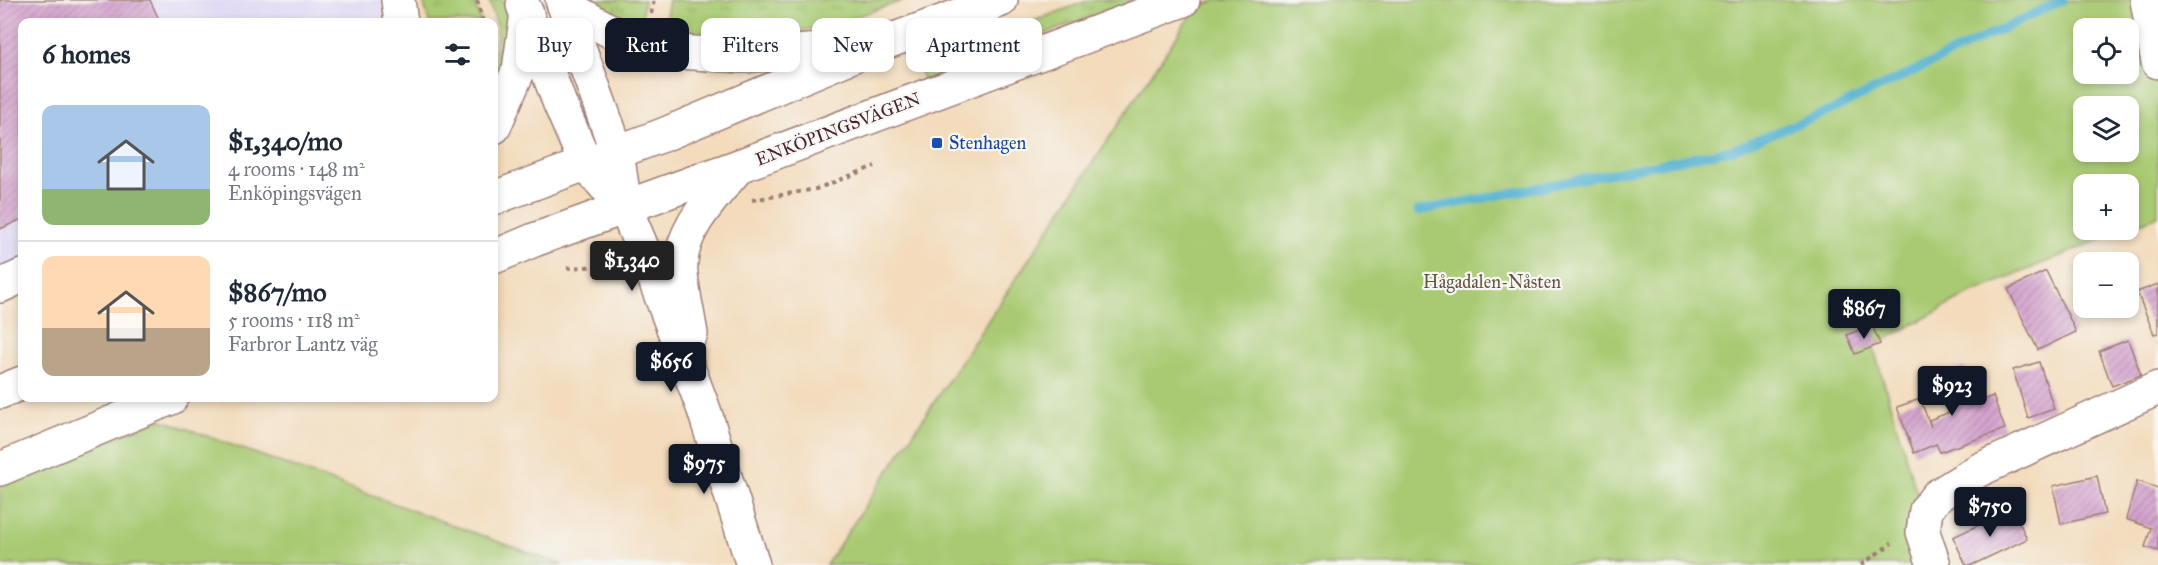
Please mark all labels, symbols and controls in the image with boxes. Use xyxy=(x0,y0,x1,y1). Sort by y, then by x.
chip: Buy xyxy=(516,18,593,72)
chip: Rent xyxy=(605,18,689,72)
chip: Filters xyxy=(701,18,800,72)
chip: New xyxy=(812,18,894,72)
chip: Apartment xyxy=(906,18,1042,72)
map controls xyxy=(2073,18,2139,318)
button: locate xyxy=(2073,18,2139,84)
text: 6 homes xyxy=(42,38,131,70)
icon: filters xyxy=(441,38,474,71)
street label: ENKÖPINGSVÄGEN xyxy=(752,86,924,171)
button: layers xyxy=(2073,96,2139,162)
text: $1,340/mo xyxy=(228,125,343,157)
icon: home xyxy=(90,129,162,201)
place label: Stenhagen xyxy=(949,132,1026,155)
marker: Stenhagen xyxy=(930,136,944,150)
text: 4 rooms · 148 m² xyxy=(228,157,365,181)
button: + xyxy=(2073,174,2139,240)
text: Enköpingsvägen xyxy=(228,181,362,205)
pin: $1,340 xyxy=(583,241,681,292)
text: $1,340 xyxy=(604,248,660,272)
button: − xyxy=(2073,252,2139,318)
park label: Hågadalen-Nåsten xyxy=(1423,271,1561,294)
text: $867/mo xyxy=(228,276,327,308)
icon: home xyxy=(90,280,162,352)
pin: $867 xyxy=(1828,289,1900,340)
text: $867 xyxy=(1842,296,1886,320)
text: 5 rooms · 118 m² xyxy=(228,308,360,332)
text: Farbror Lantz väg xyxy=(228,332,377,356)
pin: $656 xyxy=(635,342,707,393)
text: $656 xyxy=(650,349,692,373)
pin: $923 xyxy=(1916,366,1988,417)
text: $923 xyxy=(1932,373,1972,397)
pin: $975 xyxy=(668,444,740,495)
text: $975 xyxy=(683,451,725,475)
pin: $750 xyxy=(1954,487,2026,538)
text: $750 xyxy=(1968,494,2012,518)

